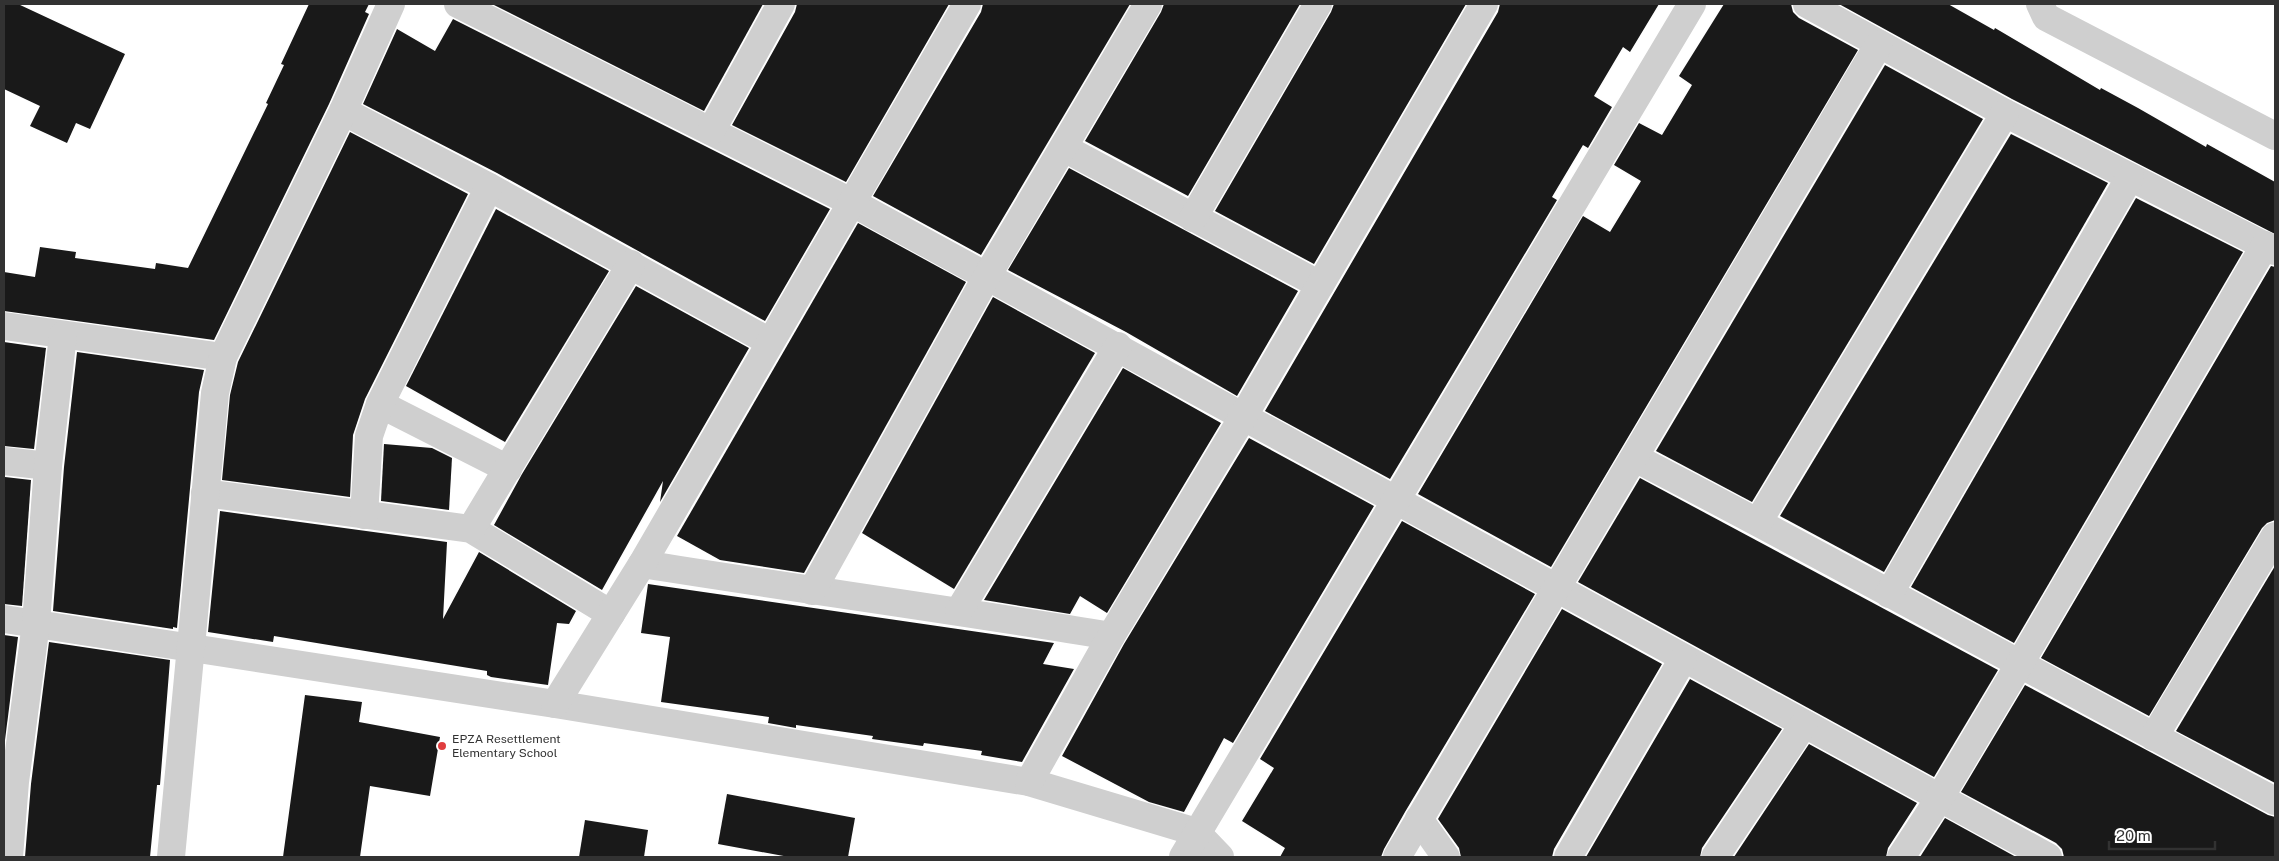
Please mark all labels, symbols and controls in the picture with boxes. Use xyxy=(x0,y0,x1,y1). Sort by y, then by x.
place label: EPZA Resettlement Elementary School xyxy=(452,732,561,760)
marker: EPZA Resettlement Elementary School xyxy=(436,740,448,752)
scale bar xyxy=(2109,818,2215,850)
text: 20 m xyxy=(2116,827,2151,844)

